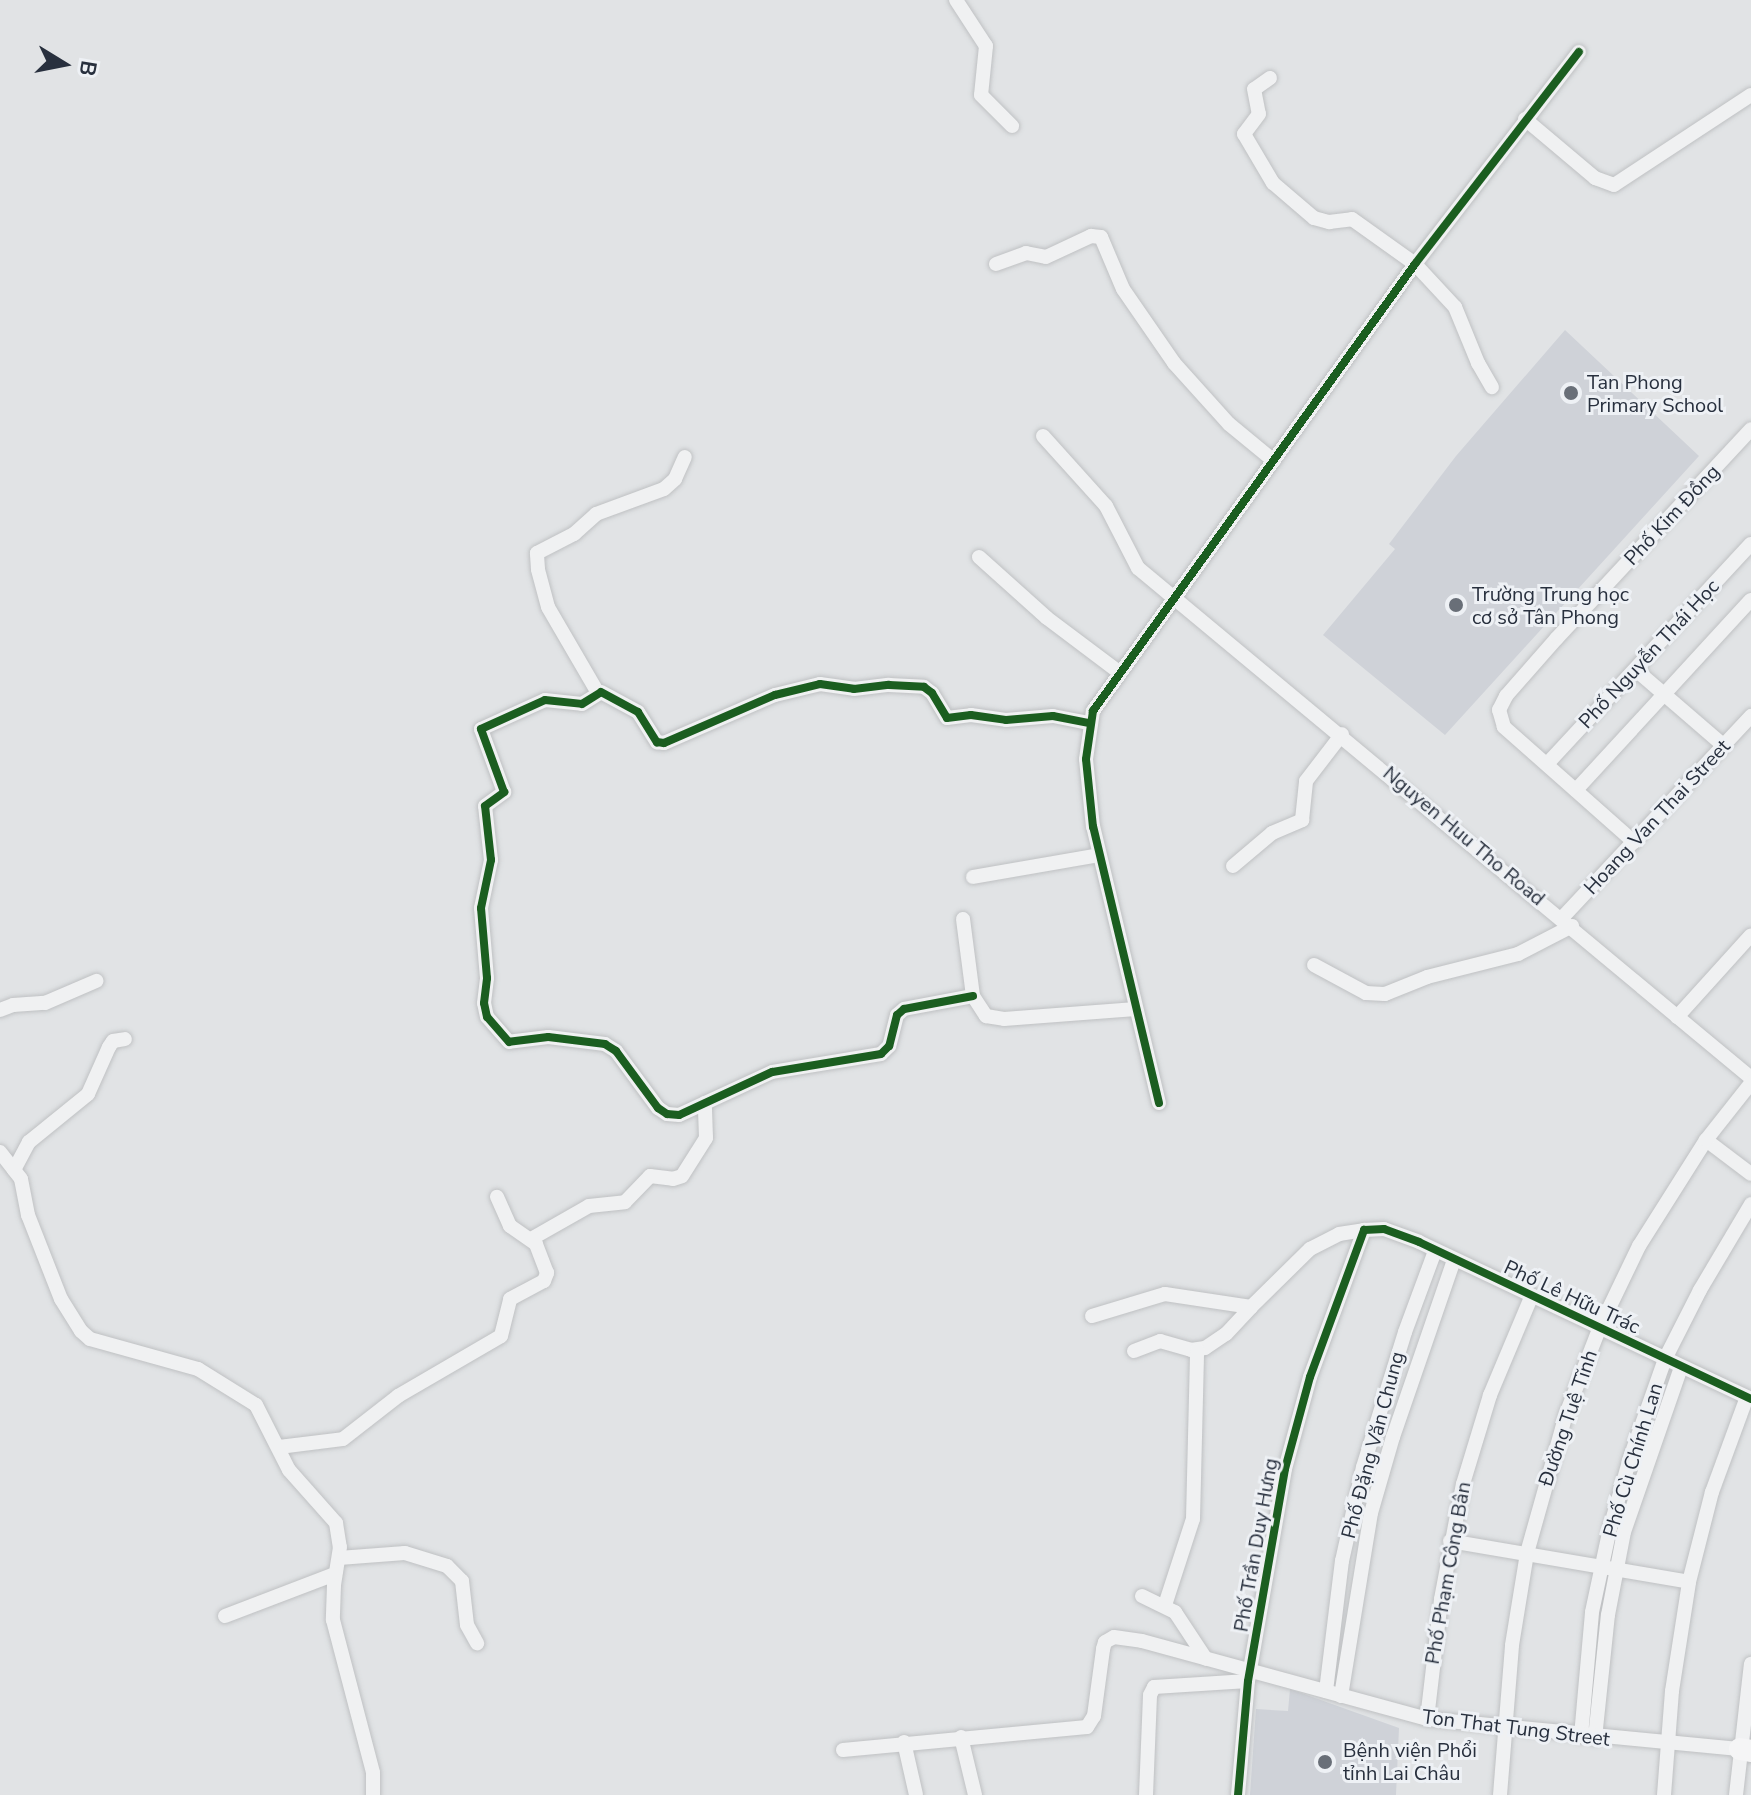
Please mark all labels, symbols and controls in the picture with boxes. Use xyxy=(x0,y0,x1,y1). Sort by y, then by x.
north arrow xyxy=(24,24,104,104)
text: B xyxy=(72,58,104,78)
place label: Tan Phong Primary School xyxy=(1587,370,1723,417)
marker: Tan Phong Primary School xyxy=(1562,384,1580,402)
street label: Phố Kim Đồng xyxy=(1619,460,1725,570)
street label: Phố Nguyễn Thái Học xyxy=(1574,575,1724,733)
place label: Trường Trung học cơ sở Tân Phong xyxy=(1472,582,1629,629)
marker: Trường Trung học cơ sở Tân Phong xyxy=(1447,596,1465,614)
street label: Hoang Van Thai Street xyxy=(1579,734,1735,900)
street label: Nguyen Huu Tho Road xyxy=(1378,761,1550,911)
street label: Phố Lê Hữu Trác xyxy=(1500,1255,1644,1339)
street label: Đường Tuệ Tĩnh xyxy=(1533,1347,1603,1489)
street label: Phố Đặng Văn Chung xyxy=(1336,1349,1410,1541)
street label: Phố Cù Chính Lan xyxy=(1598,1380,1668,1540)
street label: Phố Trần Duy Hưng xyxy=(1229,1456,1283,1634)
street label: Phố Phạm Công Bân xyxy=(1420,1480,1476,1666)
street label: Ton That Tung Street xyxy=(1421,1705,1611,1751)
place label: Bệnh viện Phổi tỉnh Lai Châu xyxy=(1343,1738,1477,1785)
marker: Bệnh viện Phổi tỉnh Lai Châu xyxy=(1314,1751,1336,1773)

